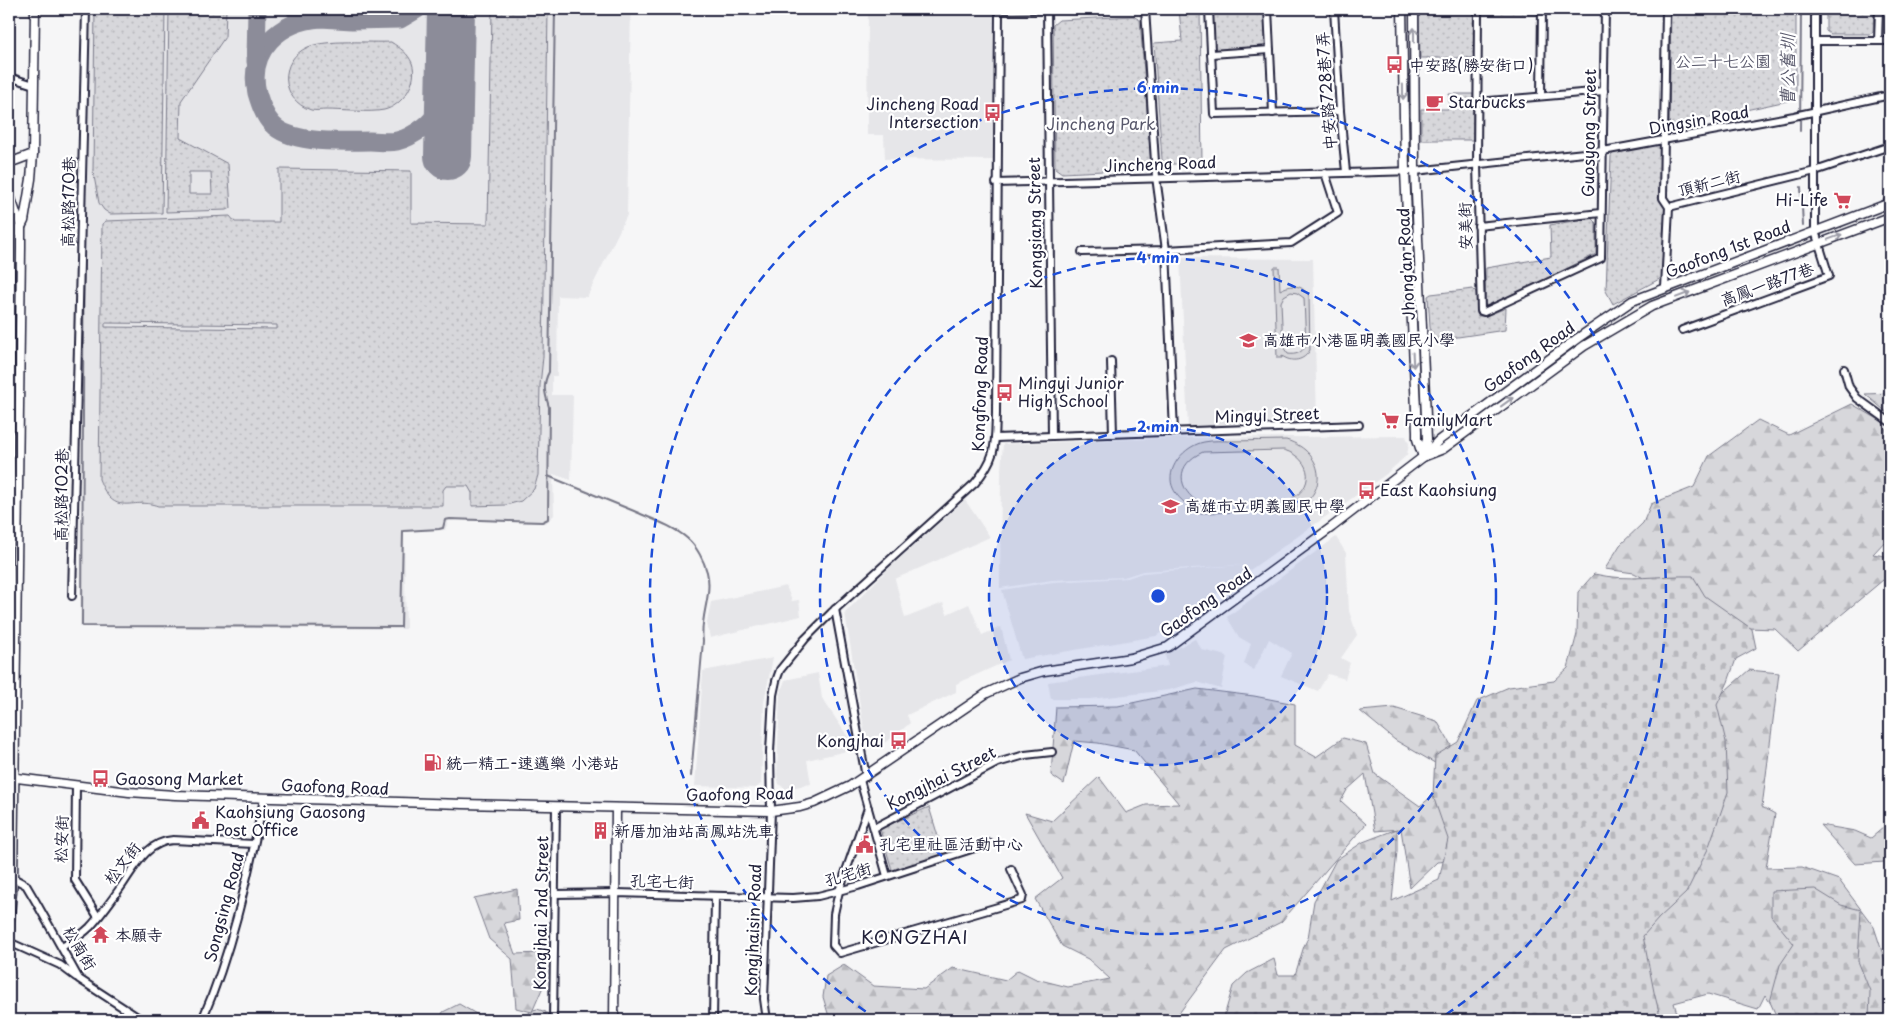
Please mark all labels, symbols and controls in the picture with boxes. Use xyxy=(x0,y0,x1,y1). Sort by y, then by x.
one-way arrow xyxy=(1409,27,1419,43)
street label: 中安路728巷7弄 xyxy=(1309,31,1341,151)
water label: 曹公舊圳 xyxy=(1773,32,1800,106)
park label: 公二十七公園 xyxy=(1675,48,1771,72)
place label: 中安路(勝安街口) xyxy=(1409,52,1534,76)
bus stop icon: 中安路(勝安街口) xyxy=(1385,55,1405,75)
street label: Guosyong Street xyxy=(1575,68,1601,197)
text: 6 min xyxy=(1137,75,1179,98)
one-way arrow xyxy=(1398,84,1408,100)
place label: Starbucks xyxy=(1448,89,1526,113)
place label: Jincheng Road Intersection xyxy=(866,91,979,133)
cafe icon: Starbucks xyxy=(1424,92,1444,112)
street label: Dingsin Road xyxy=(1647,98,1751,140)
bus stop icon: Jincheng Road Intersection xyxy=(983,103,1003,123)
park label: Jincheng Park xyxy=(1046,111,1156,135)
street label: Jincheng Road xyxy=(1103,149,1217,177)
street label: 高松路170巷 xyxy=(54,156,80,248)
street label: Kongsiang Street xyxy=(1021,156,1047,289)
street label: 頂新二街 xyxy=(1675,163,1743,201)
place label: Hi-Life xyxy=(1776,187,1828,211)
supermarket icon: Hi-Life xyxy=(1832,190,1852,210)
street label: 安美街 xyxy=(1452,202,1476,250)
street label: Jhong'an Road xyxy=(1390,207,1420,321)
street label: Gaofong 1st Road xyxy=(1661,213,1794,283)
one-way arrow xyxy=(1826,232,1842,241)
text: 4 min xyxy=(1137,245,1179,268)
street label: 高鳳一路77巷 xyxy=(1717,255,1817,311)
one-way arrow xyxy=(1674,290,1690,299)
street label: Gaofong Road xyxy=(1478,315,1579,398)
place label: 高雄市小港區明義國民小學 xyxy=(1263,327,1455,351)
school or university icon: 高雄市小港區明義國民小學 xyxy=(1239,330,1259,350)
street label: Kongfong Road xyxy=(965,336,993,452)
one-way arrow xyxy=(1409,352,1418,368)
place label: Mingyi Junior High School xyxy=(1018,370,1124,412)
bus stop icon: Mingyi Junior High School xyxy=(994,382,1014,402)
one-way arrow xyxy=(1500,397,1514,407)
street label: Mingyi Street xyxy=(1214,400,1320,428)
place label: FamilyMart xyxy=(1404,407,1493,431)
supermarket icon: FamilyMart xyxy=(1380,410,1400,430)
text: 2 min xyxy=(1137,414,1179,437)
street label: 高松路102巷 xyxy=(47,448,73,542)
place label: East Kaohsiung xyxy=(1380,477,1497,501)
bus stop icon: East Kaohsiung xyxy=(1356,480,1376,500)
place label: 高雄市立明義國民中學 xyxy=(1185,493,1345,517)
school or university icon: 高雄市立明義國民中學 xyxy=(1161,496,1181,516)
street label: Gaofong Road xyxy=(1154,560,1257,642)
centre of rings xyxy=(1149,587,1167,605)
place label: Kongjhai xyxy=(817,728,884,752)
bus stop icon: Kongjhai xyxy=(888,731,908,751)
street label: Kongjhai Street xyxy=(882,739,1000,815)
place label: 統一精工-速邁樂 小港站 xyxy=(446,750,619,774)
fuel station icon: 統一精工-速邁樂 小港站 xyxy=(422,753,442,773)
place label: Gaosong Market xyxy=(115,766,244,790)
bus stop icon: Gaosong Market xyxy=(91,769,111,789)
street label: Gaofong Road xyxy=(281,772,389,800)
street label: Gaofong Road xyxy=(686,780,794,806)
place label: Kaohsiung Gaosong Post Office xyxy=(215,799,366,841)
public building icon: Kaohsiung Gaosong Post Office xyxy=(191,811,211,831)
street label: 松安街 xyxy=(47,815,73,863)
place label: 新厝加油站高鳳站洗車 xyxy=(614,818,774,842)
building icon: 新厝加油站高鳳站洗車 xyxy=(590,821,610,841)
place label: 孔宅里社區活動中心 xyxy=(879,831,1023,855)
public building icon: 孔宅里社區活動中心 xyxy=(855,834,875,854)
street label: Kongjhai 2nd Street xyxy=(527,835,553,990)
street label: 松文街 xyxy=(97,836,145,889)
street label: Songsing Road xyxy=(197,849,249,965)
street label: 孔宅街 xyxy=(821,855,874,891)
street label: Kongjhaisin Road xyxy=(738,863,766,997)
street label: 孔宅七街 xyxy=(630,867,694,893)
street label: 松南街 xyxy=(58,921,104,974)
place label: 本願寺 xyxy=(115,922,163,946)
district label: KONGZHAI xyxy=(861,923,969,950)
temple icon: 本願寺 xyxy=(91,925,111,945)

